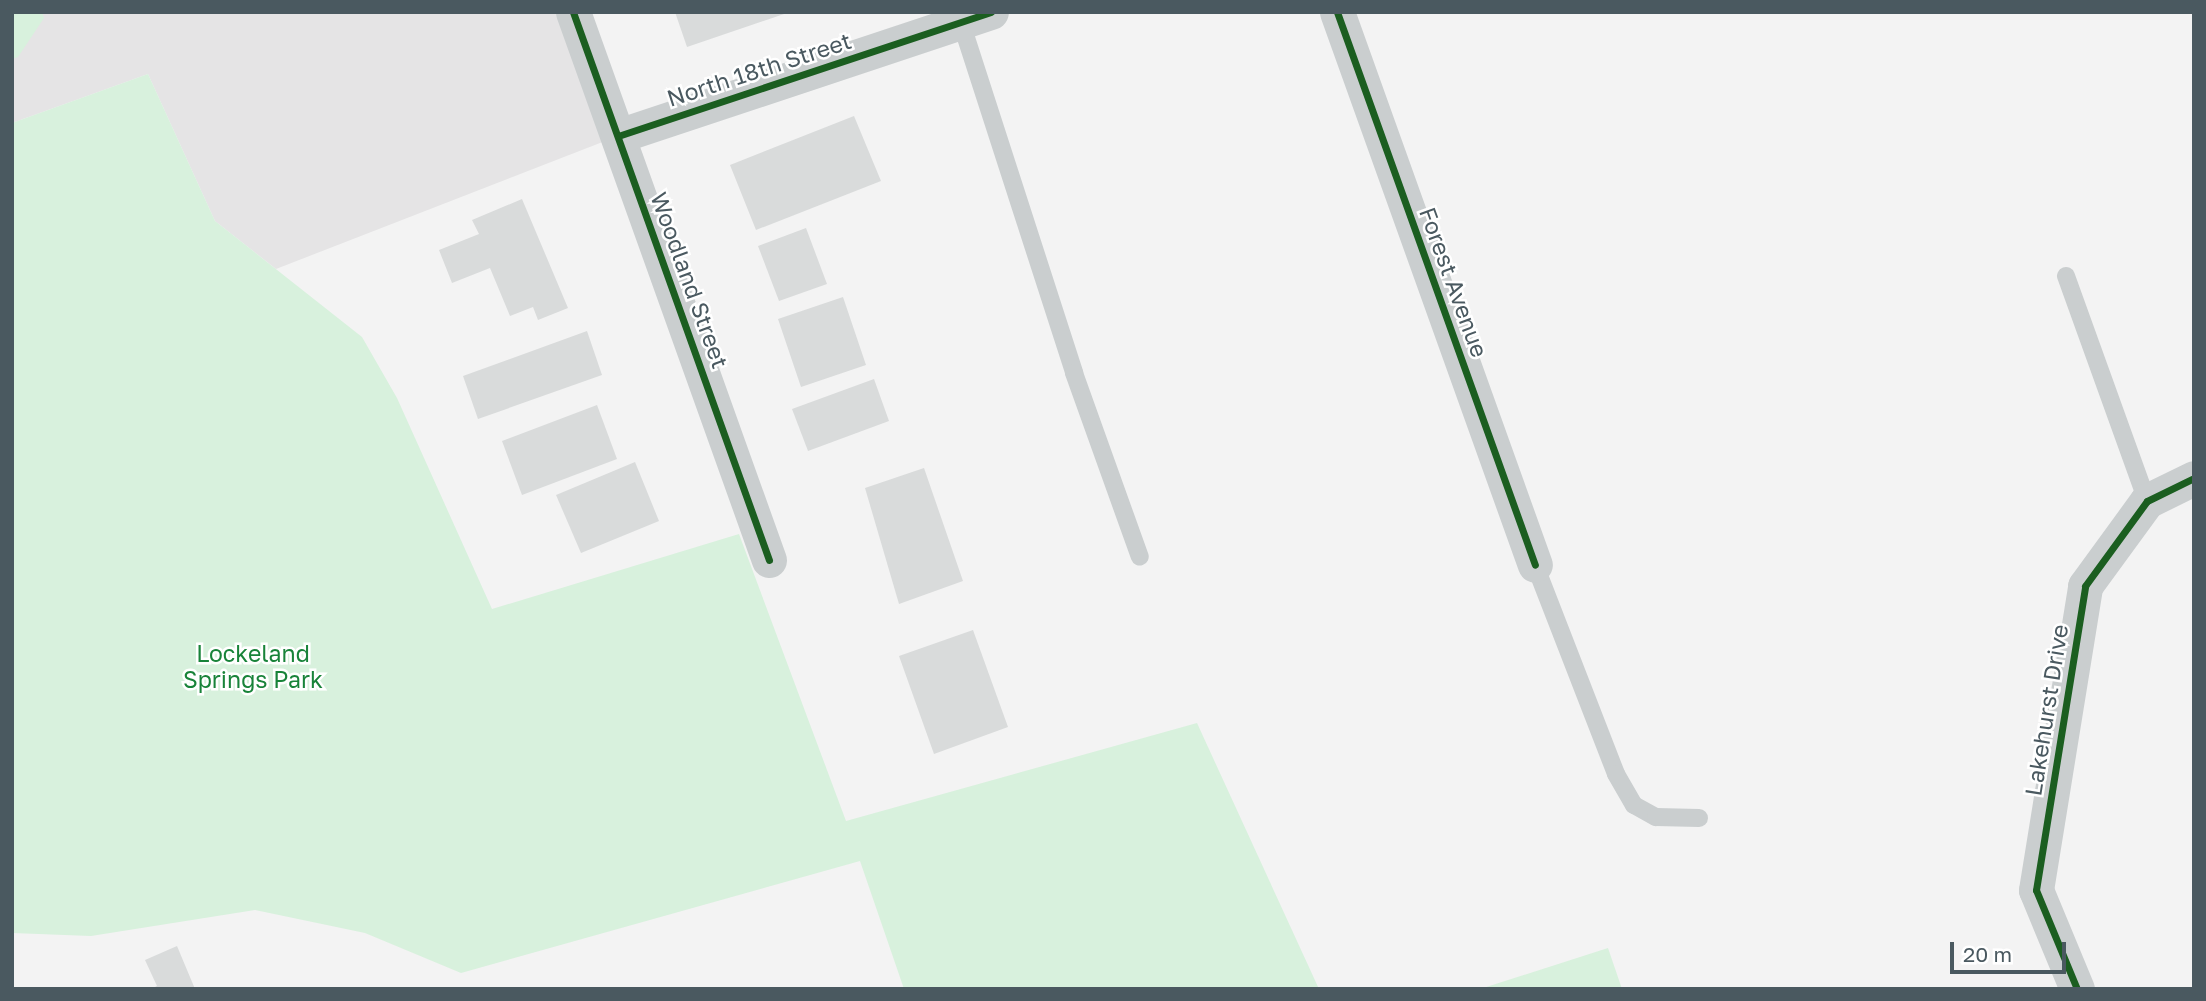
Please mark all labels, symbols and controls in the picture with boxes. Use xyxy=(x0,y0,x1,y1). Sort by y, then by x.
street label: North 18th Street xyxy=(663,26,855,112)
street label: Woodland Street xyxy=(645,188,735,372)
street label: Forest Avenue xyxy=(1414,203,1494,361)
street label: Lakehurst Drive xyxy=(2019,622,2073,798)
park label: Lockeland Springs Park xyxy=(183,639,323,693)
scale bar xyxy=(1954,928,2070,972)
text: 20 m xyxy=(1963,941,2012,967)

